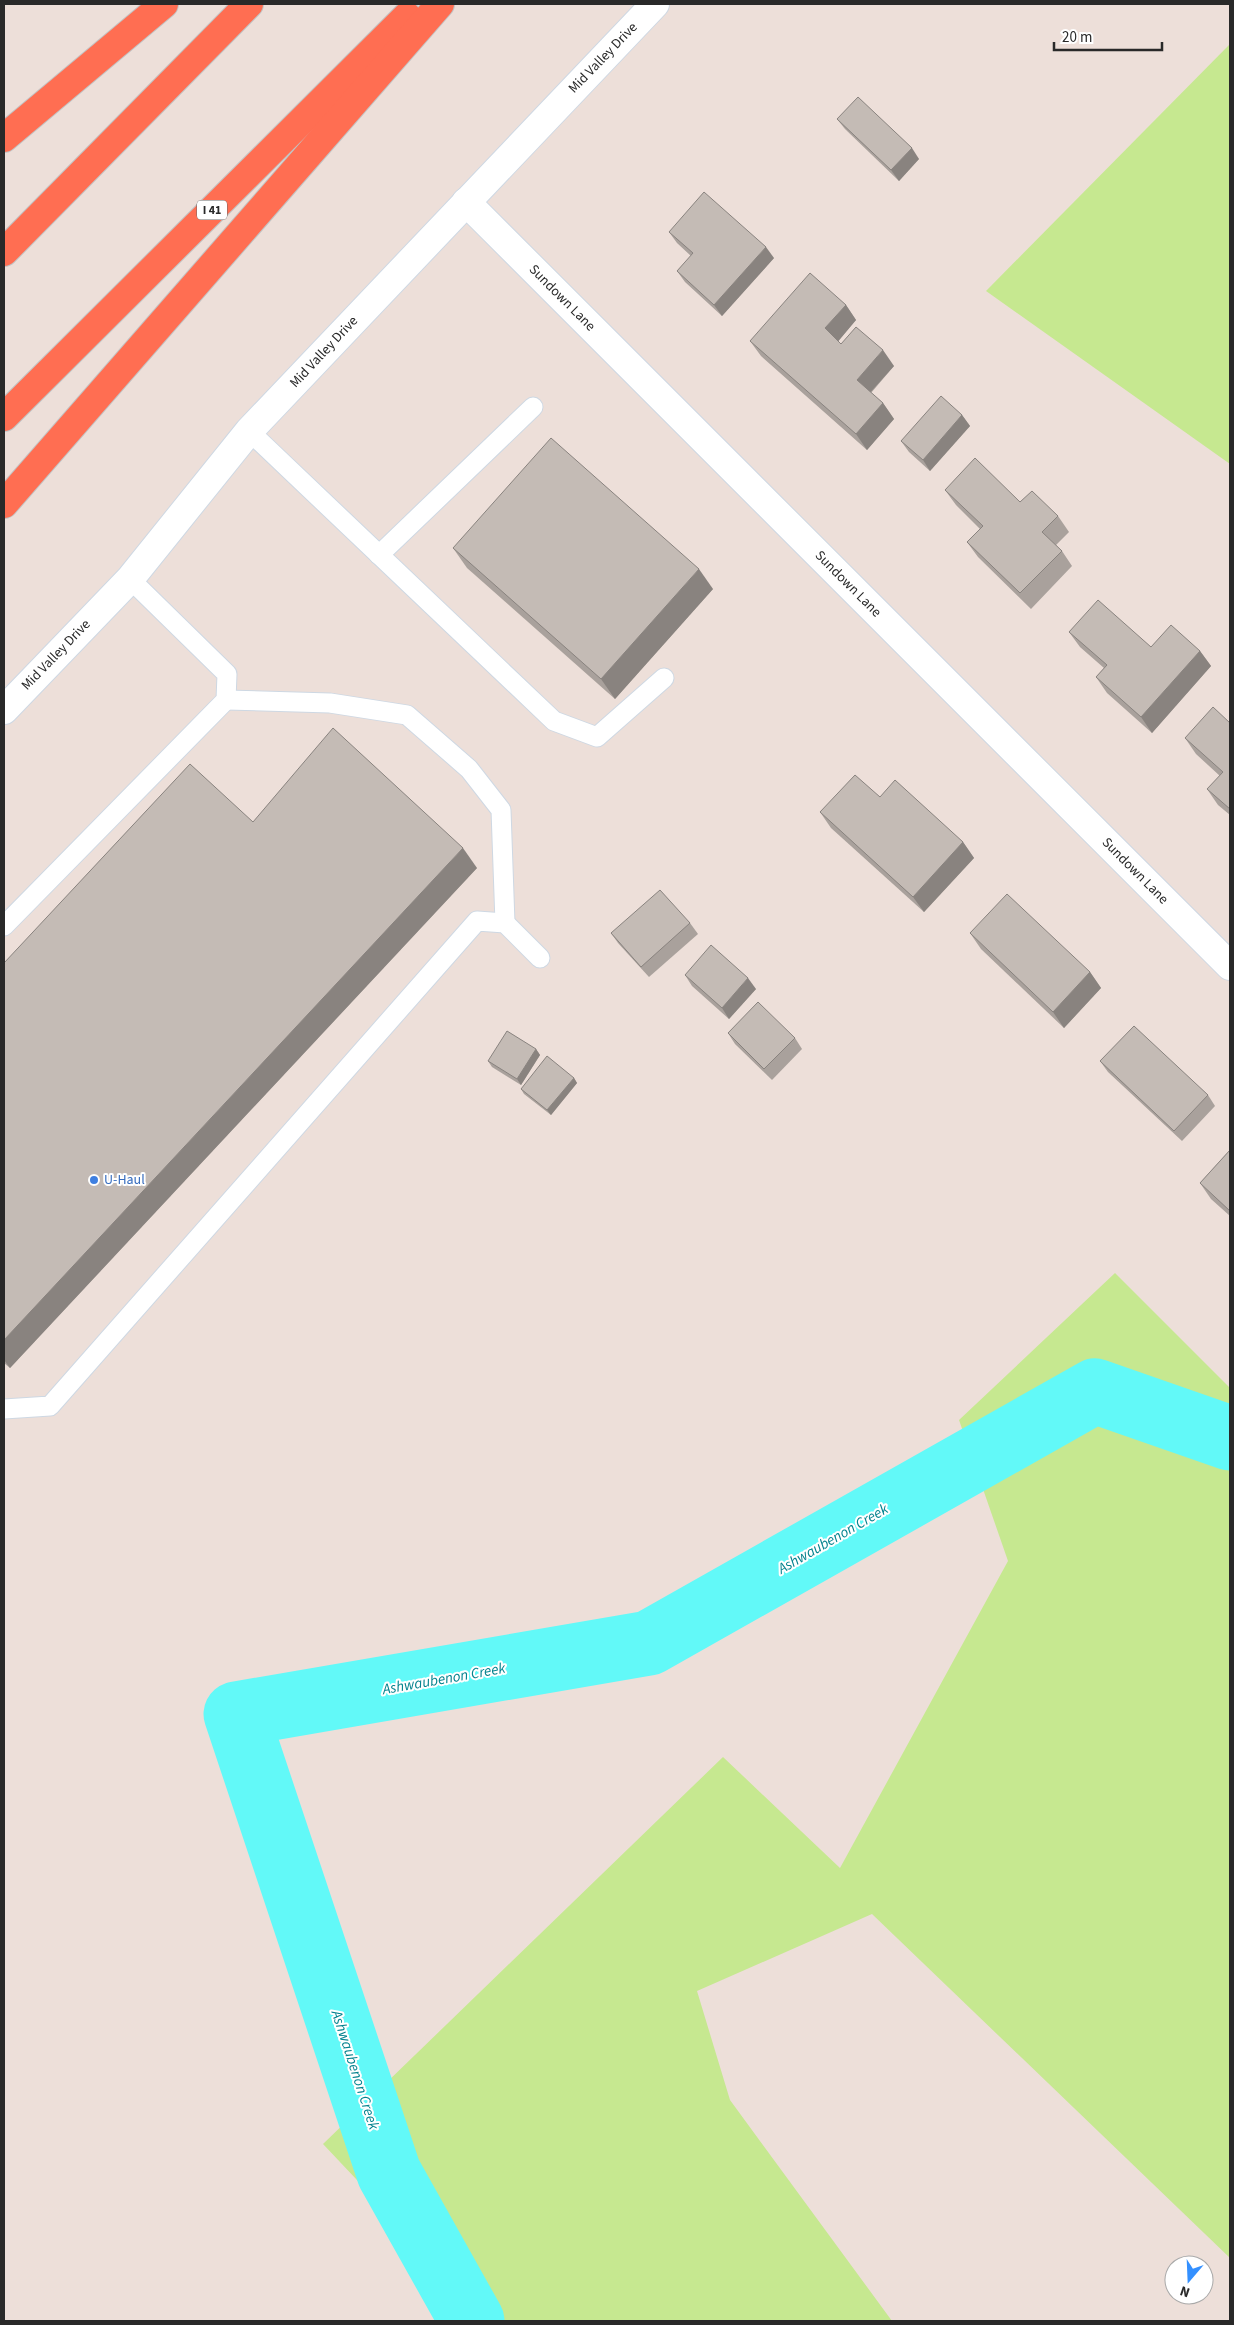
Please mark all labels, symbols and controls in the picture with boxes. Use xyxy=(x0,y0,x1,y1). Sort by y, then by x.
street label: Mid Valley Drive xyxy=(564,18,642,98)
scale bar xyxy=(1054,20,1162,52)
text: 20 m xyxy=(1062,27,1092,48)
road number: I 41 xyxy=(197,200,227,220)
street label: Sundown Lane xyxy=(524,260,600,336)
street label: Mid Valley Drive xyxy=(285,312,363,392)
street label: Sundown Lane xyxy=(810,546,886,622)
street label: Mid Valley Drive xyxy=(17,615,95,695)
street label: Sundown Lane xyxy=(1097,833,1173,909)
place label: U-Haul xyxy=(104,1170,145,1190)
marker: U-Haul xyxy=(88,1174,100,1186)
water label: Ashwaubenon Creek xyxy=(773,1498,893,1580)
water label: Ashwaubenon Creek xyxy=(380,1658,508,1700)
water label: Ashwaubenon Creek xyxy=(325,2007,384,2133)
north arrow xyxy=(1164,2255,1214,2305)
text: N xyxy=(1177,2280,1193,2302)

